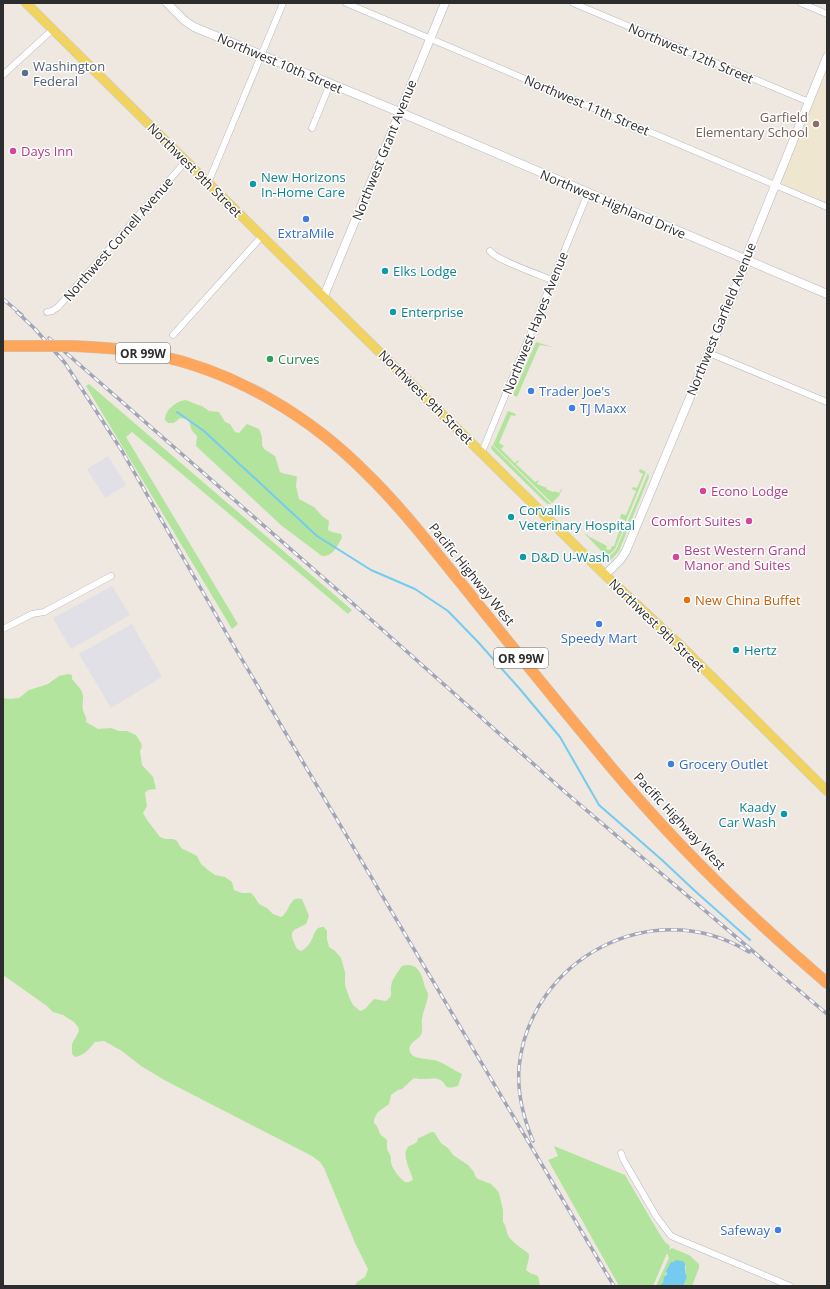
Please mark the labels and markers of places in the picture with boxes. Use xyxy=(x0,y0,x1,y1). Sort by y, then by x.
place label: Washington Federal xyxy=(33,57,105,90)
marker: Washington Federal xyxy=(20,68,30,78)
place label: Garfield Elementary School xyxy=(696,108,808,141)
marker: Garfield Elementary School xyxy=(811,119,821,129)
place label: Days Inn xyxy=(21,142,73,160)
marker: Days Inn xyxy=(8,146,18,156)
place label: New Horizons In-Home Care xyxy=(261,168,346,201)
marker: New Horizons In-Home Care xyxy=(248,179,258,189)
marker: ExtraMile xyxy=(301,214,311,224)
place label: ExtraMile xyxy=(278,224,334,242)
place label: Elks Lodge xyxy=(393,262,457,280)
marker: Elks Lodge xyxy=(380,266,390,276)
place label: Enterprise xyxy=(401,303,464,321)
marker: Enterprise xyxy=(388,307,398,317)
place label: Curves xyxy=(278,350,319,368)
marker: Curves xyxy=(265,354,275,364)
place label: Trader Joe's xyxy=(539,382,610,400)
marker: Trader Joe's xyxy=(526,386,536,396)
place label: TJ Maxx xyxy=(580,399,627,417)
marker: TJ Maxx xyxy=(567,403,577,413)
place label: Econo Lodge xyxy=(711,482,788,500)
marker: Econo Lodge xyxy=(698,486,708,496)
place label: Corvallis Veterinary Hospital xyxy=(519,501,635,534)
marker: Corvallis Veterinary Hospital xyxy=(506,512,516,522)
place label: Comfort Suites xyxy=(651,512,741,530)
marker: Comfort Suites xyxy=(744,516,754,526)
place label: Best Western Grand Manor and Suites xyxy=(684,541,806,574)
place label: D&D U-Wash xyxy=(531,548,610,566)
marker: D&D U-Wash xyxy=(518,552,528,562)
marker: Best Western Grand Manor and Suites xyxy=(671,552,681,562)
place label: New China Buffet xyxy=(695,591,801,609)
marker: New China Buffet xyxy=(682,595,692,605)
marker: Speedy Mart xyxy=(594,619,604,629)
place label: Speedy Mart xyxy=(561,629,638,647)
place label: Hertz xyxy=(744,641,777,659)
marker: Hertz xyxy=(731,645,741,655)
place label: Grocery Outlet xyxy=(679,755,769,773)
marker: Grocery Outlet xyxy=(666,759,676,769)
place label: Kaady Car Wash xyxy=(719,798,776,831)
marker: Kaady Car Wash xyxy=(779,809,789,819)
place label: Safeway xyxy=(720,1221,770,1239)
marker: Safeway xyxy=(773,1225,783,1235)

